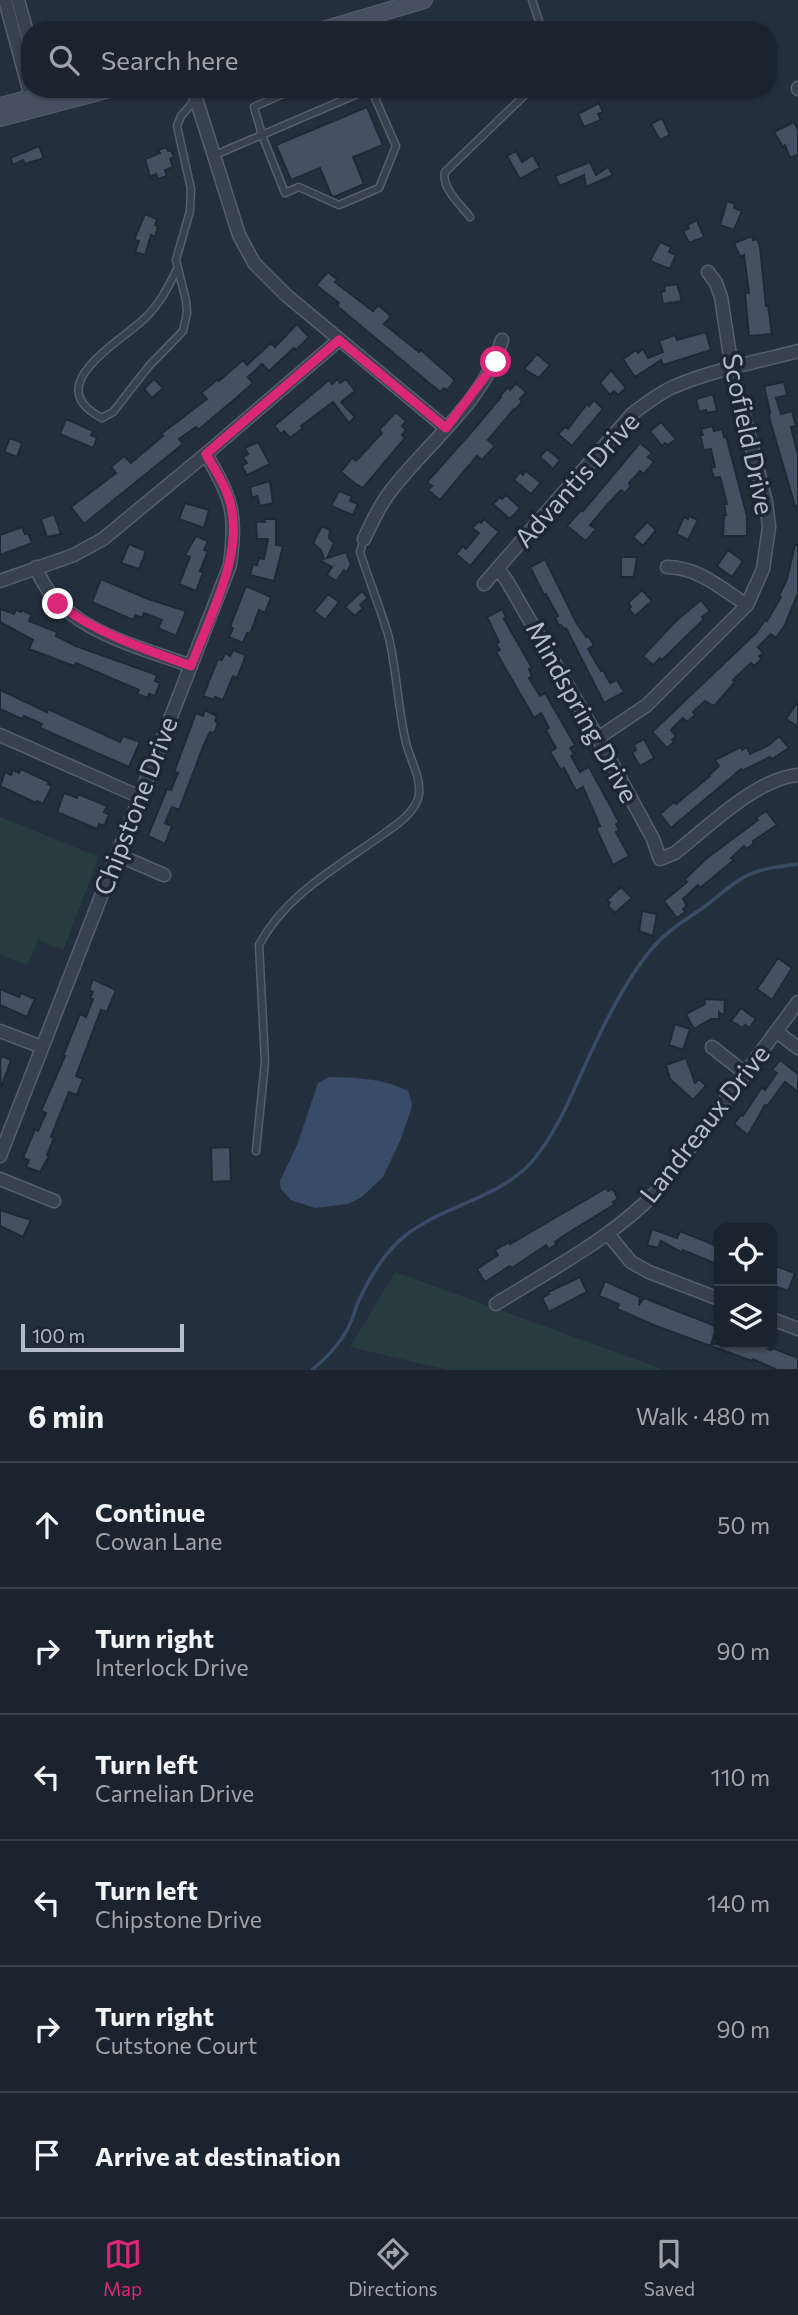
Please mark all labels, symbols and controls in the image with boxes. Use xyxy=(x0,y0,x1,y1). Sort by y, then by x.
search box xyxy=(21,21,777,98)
icon: search xyxy=(45,41,83,79)
text: Search here xyxy=(101,44,239,75)
route start xyxy=(480,346,511,377)
street label: Scofield Drive xyxy=(717,350,782,517)
street label: Advantis Drive xyxy=(507,405,645,553)
route end xyxy=(42,588,73,619)
street label: Mindspring Drive xyxy=(521,615,646,807)
street label: Chipstone Drive xyxy=(86,712,183,899)
street label: Landreaux Drive xyxy=(633,1038,775,1208)
map controls xyxy=(714,1223,777,1349)
button: locate xyxy=(714,1223,777,1286)
button: layers xyxy=(714,1286,777,1349)
scale bar xyxy=(21,1321,184,1353)
text: 100 m xyxy=(32,1324,85,1347)
text: 6 min xyxy=(28,1397,104,1434)
text: Walk · 480 m xyxy=(636,1402,770,1430)
text: Continue xyxy=(95,1496,205,1527)
icon: ahead xyxy=(28,1506,66,1544)
text: 50 m xyxy=(717,1511,770,1539)
text: Cowan Lane xyxy=(95,1527,222,1555)
text: Turn right xyxy=(95,1622,214,1653)
icon: right xyxy=(28,1632,66,1670)
text: 90 m xyxy=(717,1637,770,1665)
text: Interlock Drive xyxy=(95,1653,249,1681)
text: Turn left xyxy=(95,1748,198,1779)
icon: left xyxy=(28,1758,66,1796)
text: 110 m xyxy=(711,1763,770,1791)
text: Carnelian Drive xyxy=(95,1779,254,1807)
text: Turn left xyxy=(95,1874,198,1905)
icon: left xyxy=(28,1884,66,1922)
text: 140 m xyxy=(707,1889,770,1917)
text: Chipstone Drive xyxy=(95,1905,262,1933)
text: Turn right xyxy=(95,2000,214,2031)
icon: right xyxy=(28,2010,66,2048)
text: 90 m xyxy=(717,2015,770,2043)
text: Cutstone Court xyxy=(95,2031,257,2059)
icon: arrive xyxy=(28,2136,66,2174)
text: Arrive at destination xyxy=(95,2140,341,2171)
tab: Map xyxy=(103,2235,142,2300)
tab: Directions xyxy=(348,2235,438,2300)
tab: Saved xyxy=(644,2235,695,2300)

